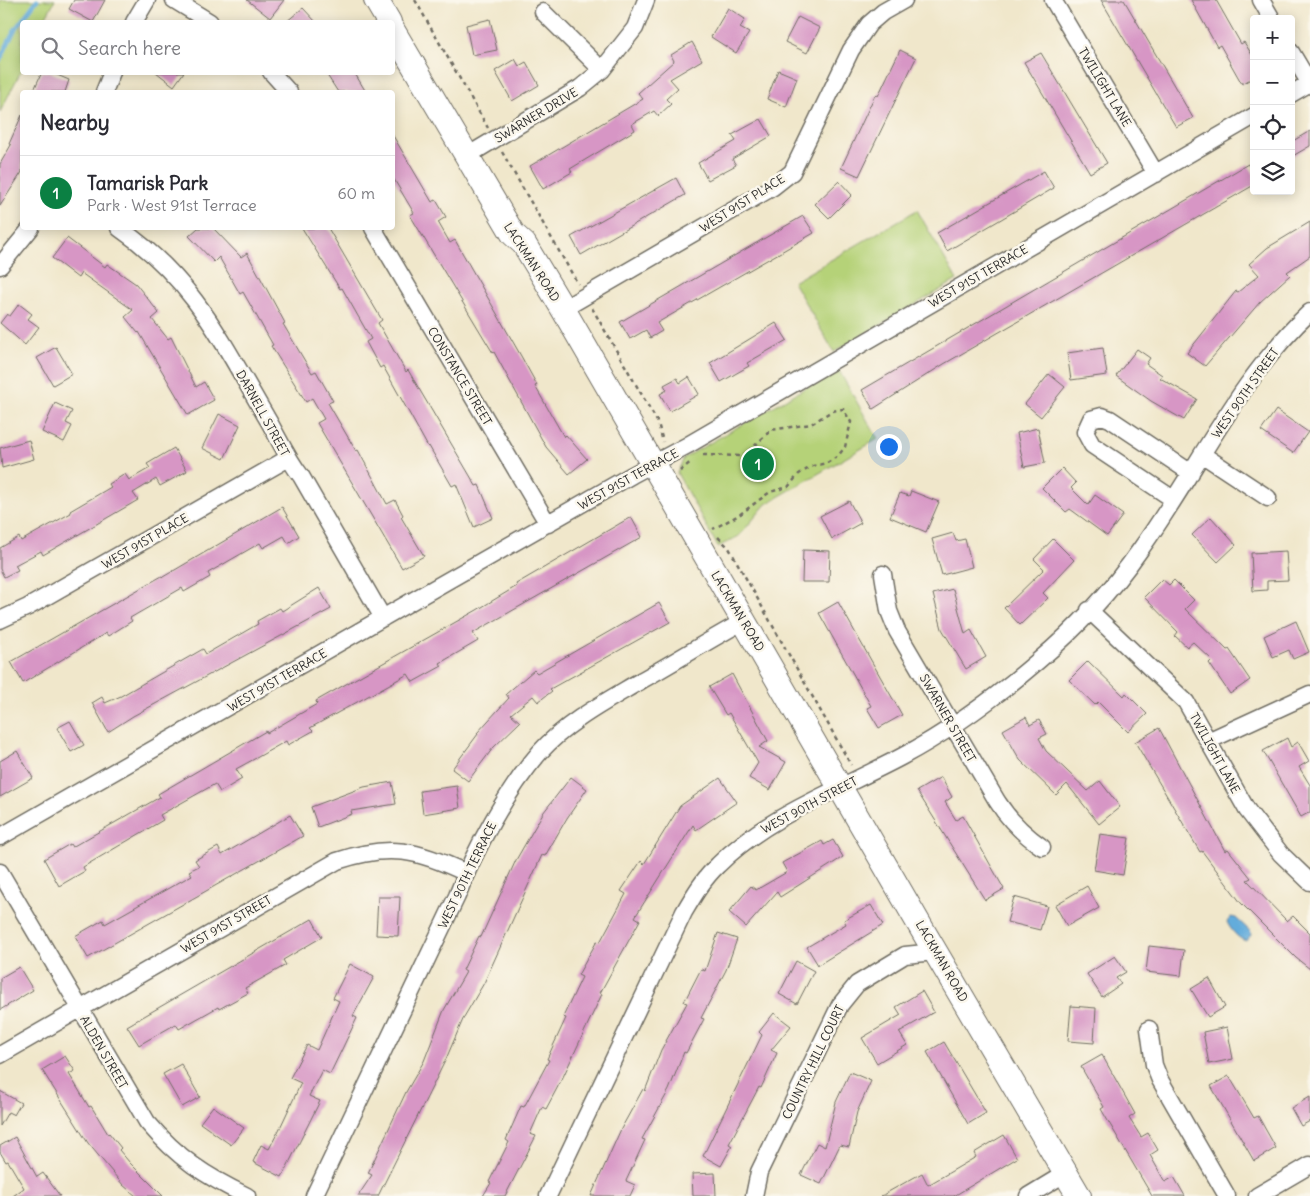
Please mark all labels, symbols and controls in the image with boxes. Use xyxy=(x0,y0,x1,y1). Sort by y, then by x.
map controls xyxy=(1250,15,1295,195)
button: + xyxy=(1250,15,1295,60)
search box xyxy=(20,20,395,75)
icon: search xyxy=(38,34,66,62)
text: Search here xyxy=(78,36,181,60)
street label: TWILIGHT LANE xyxy=(1075,45,1135,129)
button: − xyxy=(1250,60,1295,105)
street label: SWARNER DRIVE xyxy=(492,84,580,146)
button: locate xyxy=(1250,105,1295,150)
text: Nearby xyxy=(40,109,110,136)
button: layers xyxy=(1250,150,1295,195)
text: Tamarisk Park xyxy=(87,171,208,195)
street label: WEST 91ST PLACE xyxy=(697,171,787,235)
text: 1 xyxy=(53,183,59,203)
text: 60 m xyxy=(337,183,375,203)
text: Park · West 91st Terrace xyxy=(87,195,257,215)
street label: LACKMAN ROAD xyxy=(501,220,563,304)
street label: WEST 91ST TERRACE xyxy=(926,241,1030,311)
street label: CONSTANCE STREET xyxy=(425,324,495,428)
street label: WEST 90TH STREET xyxy=(1208,345,1282,441)
street label: DARNELL STREET xyxy=(233,367,293,459)
your location xyxy=(876,434,902,460)
street label: WEST 91ST TERRACE xyxy=(575,445,681,513)
pin: 1 xyxy=(742,445,774,483)
street label: WEST 91ST PLACE xyxy=(99,510,191,572)
street label: LACKMAN ROAD xyxy=(708,568,768,654)
street label: WEST 91ST TERRACE xyxy=(225,645,329,715)
street label: SWARNER STREET xyxy=(917,671,979,765)
street label: TWILIGHT LANE xyxy=(1187,710,1243,796)
street label: WEST 90TH STREET xyxy=(758,773,860,837)
street label: WEST 90TH TERRACE xyxy=(435,819,499,931)
street label: WEST 91ST STREET xyxy=(178,892,274,956)
street label: LACKMAN ROAD xyxy=(913,918,971,1004)
street label: COUNTRY HILL COURT xyxy=(779,1002,847,1122)
street label: ALDEN STREET xyxy=(77,1013,131,1091)

